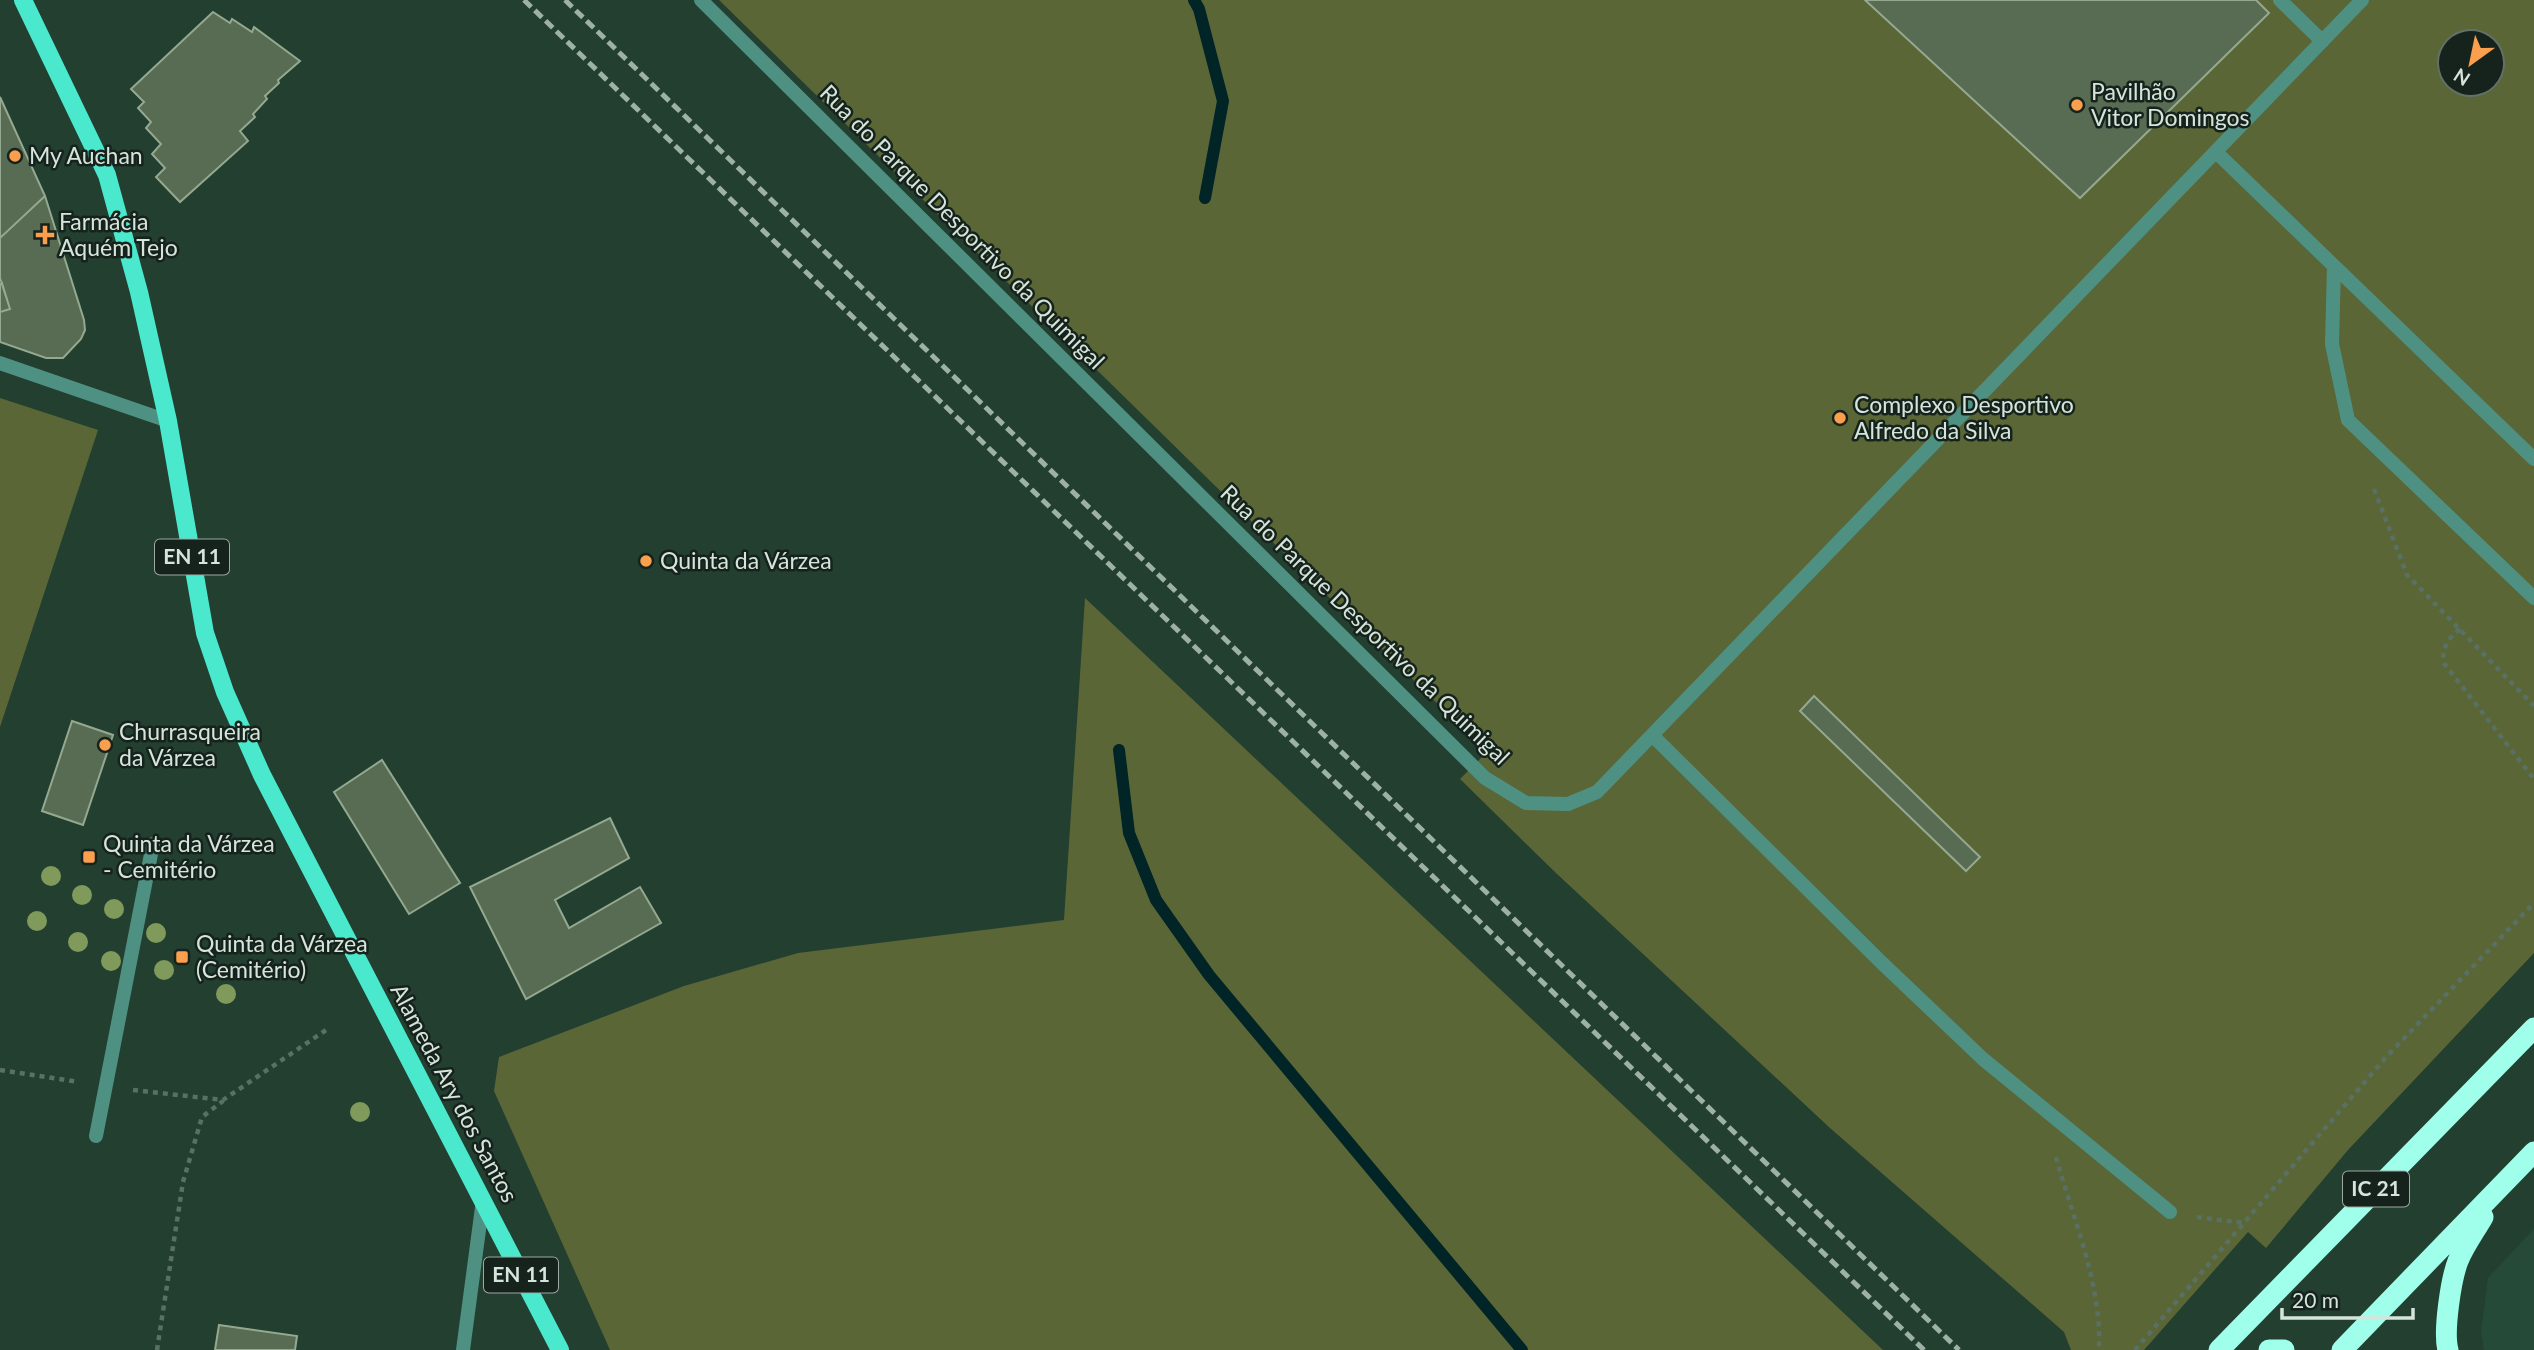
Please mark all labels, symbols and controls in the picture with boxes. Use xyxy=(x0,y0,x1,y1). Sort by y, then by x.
north arrow xyxy=(2436,28,2506,98)
text: N xyxy=(2449,64,2474,91)
place label: Pavilhão Vitor Domingos xyxy=(2091,77,2250,131)
street label: Rua do Parque Desportivo da Quimigal xyxy=(815,78,1111,374)
marker: Pavilhão Vitor Domingos xyxy=(2069,97,2085,113)
place label: My Auchan xyxy=(29,141,143,169)
marker: My Auchan xyxy=(7,148,23,164)
place label: Farmácia Aquém Tejo xyxy=(59,207,178,261)
marker: Farmácia Aquém Tejo xyxy=(37,227,53,243)
place label: Complexo Desportivo Alfredo da Silva xyxy=(1854,390,2074,444)
marker: Complexo Desportivo Alfredo da Silva xyxy=(1832,410,1848,426)
street label: Rua do Parque Desportivo da Quimigal xyxy=(1215,478,1516,770)
road number: EN 11 xyxy=(155,540,229,574)
place label: Quinta da Várzea xyxy=(660,546,832,574)
marker: Quinta da Várzea xyxy=(638,553,654,569)
place label: Churrasqueira da Várzea xyxy=(119,717,261,771)
marker: Churrasqueira da Várzea xyxy=(97,737,113,753)
place label: Quinta da Várzea - Cemitério xyxy=(103,829,275,883)
marker: Quinta da Várzea - Cemitério xyxy=(81,849,97,865)
place label: Quinta da Várzea (Cemitério) xyxy=(196,929,368,983)
marker: Quinta da Várzea (Cemitério) xyxy=(174,949,190,965)
street label: Alameda Ary dos Santos xyxy=(385,979,524,1207)
road number: IC 21 xyxy=(2343,1172,2409,1206)
road number: EN 11 xyxy=(484,1258,558,1292)
scale bar xyxy=(2282,1276,2413,1320)
text: 20 m xyxy=(2292,1287,2339,1312)

